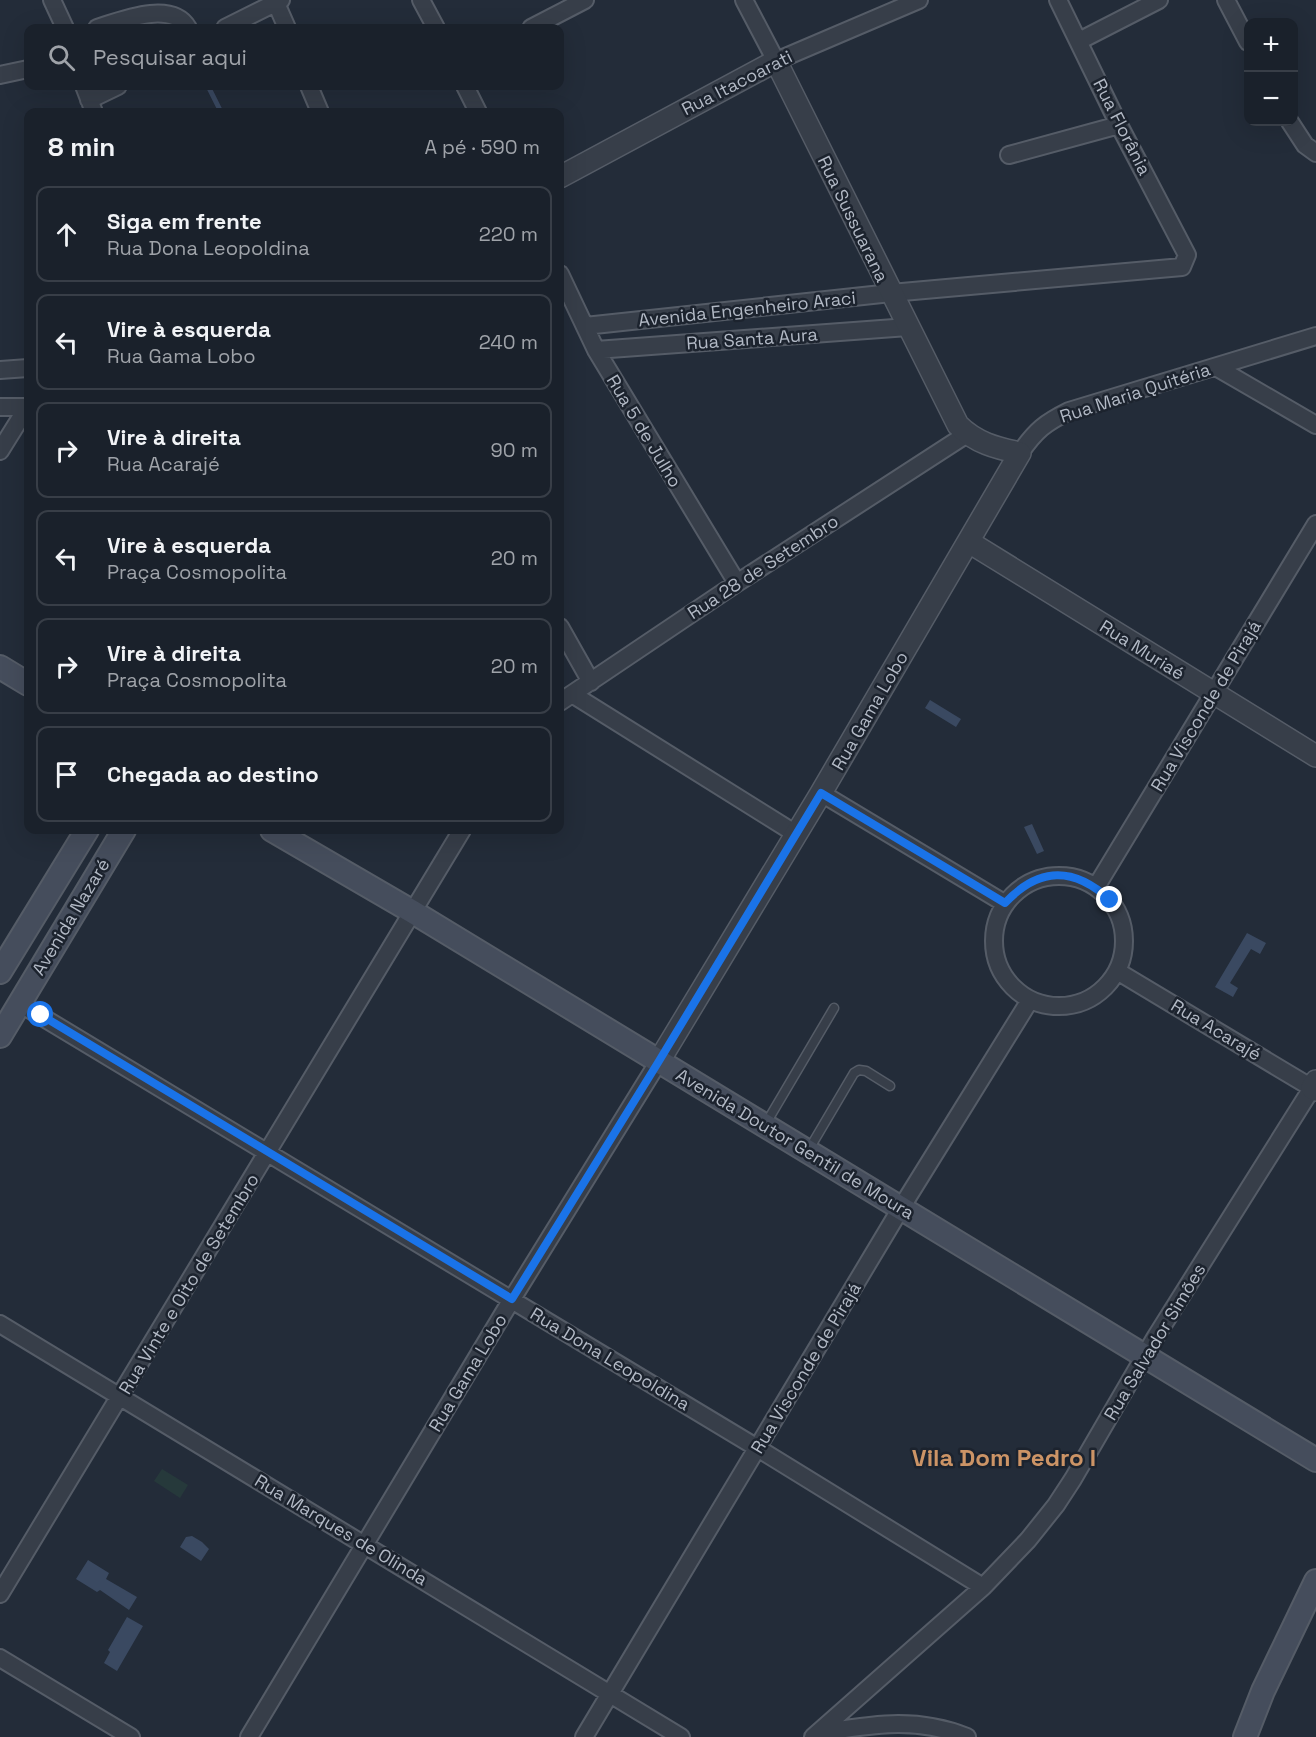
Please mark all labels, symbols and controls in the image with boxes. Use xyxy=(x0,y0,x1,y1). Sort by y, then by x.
map controls xyxy=(1244,18,1298,126)
button: + xyxy=(1244,18,1298,72)
search box xyxy=(24,24,564,90)
icon: search xyxy=(45,41,78,74)
text: Pesquisar aqui xyxy=(93,43,247,71)
street label: Rua Itacoarati xyxy=(678,45,796,120)
button: − xyxy=(1244,72,1298,126)
street label: Rua Florânia xyxy=(1088,75,1157,179)
text: 8 min xyxy=(48,130,115,164)
text: A pé · 590 m xyxy=(424,134,540,160)
street label: Rua Sussuarana xyxy=(813,152,894,286)
text: Siga em frente xyxy=(107,207,262,235)
icon: ahead xyxy=(50,218,83,251)
text: 220 m xyxy=(479,221,538,247)
text: Rua Dona Leopoldina xyxy=(107,235,310,261)
street label: Avenida Engenheiro Araci xyxy=(637,286,857,331)
text: Vire à esquerda xyxy=(107,315,271,343)
street label: Rua Santa Aura xyxy=(685,322,818,355)
icon: left xyxy=(50,326,83,359)
text: 240 m xyxy=(479,329,538,355)
text: Rua Gama Lobo xyxy=(107,343,256,369)
street label: Rua Maria Quitéria xyxy=(1057,357,1213,428)
street label: Rua 5 de Julho xyxy=(602,370,687,491)
text: Vire à direita xyxy=(107,423,241,451)
icon: right xyxy=(50,434,83,467)
text: 90 m xyxy=(491,437,538,463)
text: Rua Acarajé xyxy=(107,451,220,477)
street label: Rua 28 de Setembro xyxy=(683,509,843,624)
text: Vire à esquerda xyxy=(107,531,271,559)
icon: left xyxy=(50,542,83,575)
text: 20 m xyxy=(491,545,538,571)
text: Praça Cosmopolita xyxy=(107,559,287,585)
street label: Rua Muriaé xyxy=(1096,614,1189,685)
street label: Rua Visconde de Pirajá xyxy=(1145,616,1266,796)
text: Vire à direita xyxy=(107,639,241,667)
street label: Rua Gama Lobo xyxy=(826,647,913,774)
icon: right xyxy=(50,650,83,683)
text: 20 m xyxy=(491,653,538,679)
text: Praça Cosmopolita xyxy=(107,667,287,693)
icon: arrive xyxy=(50,758,83,791)
text: Chegada ao destino xyxy=(107,760,319,788)
street label: Avenida Nazaré xyxy=(27,854,114,979)
route end xyxy=(1096,886,1122,912)
street label: Rua Acarajé xyxy=(1167,994,1266,1066)
route start xyxy=(27,1001,53,1027)
street label: Avenida Doutor Gentil de Moura xyxy=(672,1063,919,1224)
street label: Rua Vinte e Oito de Setembro xyxy=(113,1169,264,1398)
street label: Rua Salvador Simões xyxy=(1099,1259,1211,1424)
street label: Rua Visconde de Pirajá xyxy=(745,1278,866,1458)
street label: Rua Dona Leopoldina xyxy=(526,1302,694,1415)
street label: Rua Gama Lobo xyxy=(423,1310,512,1436)
district label: Vila Dom Pedro I xyxy=(912,1442,1096,1473)
street label: Rua Marques de Olinda xyxy=(251,1469,432,1590)

